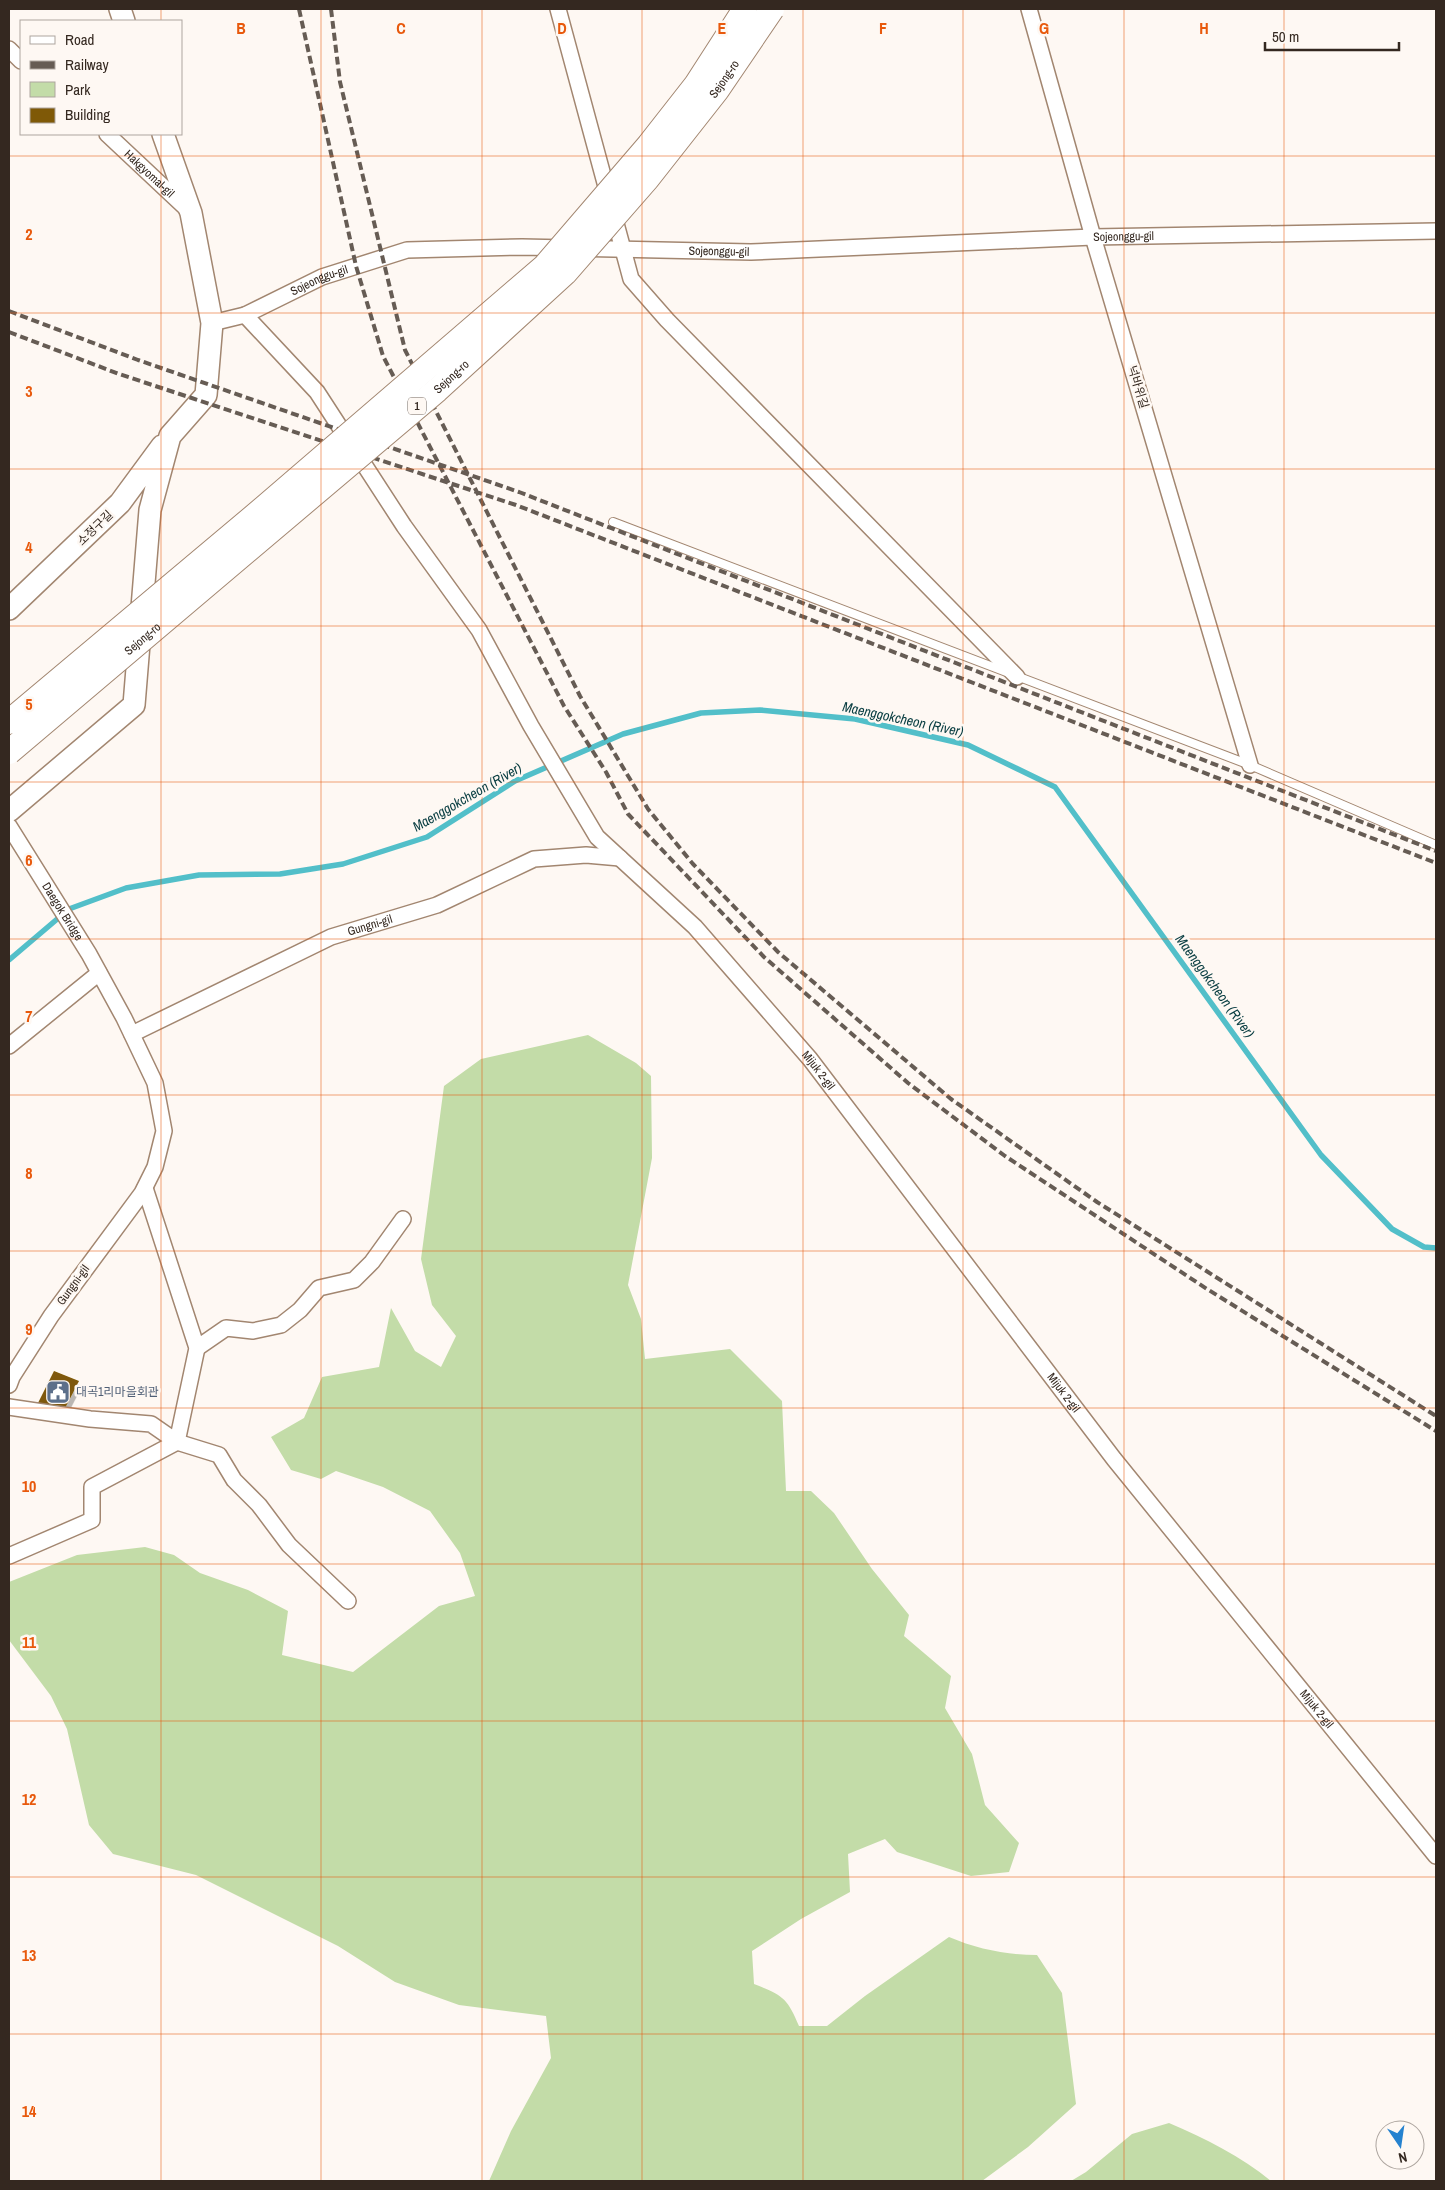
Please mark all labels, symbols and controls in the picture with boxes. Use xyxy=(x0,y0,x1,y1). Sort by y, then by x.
text: B xyxy=(236,17,246,39)
text: C xyxy=(396,17,406,39)
text: D xyxy=(557,17,567,39)
text: E xyxy=(718,17,727,39)
text: F xyxy=(879,17,887,39)
text: G xyxy=(1039,17,1049,39)
text: H xyxy=(1199,17,1209,39)
legend xyxy=(20,20,182,135)
scale bar xyxy=(1265,20,1399,52)
text: 50 m xyxy=(1272,26,1299,47)
text: Road xyxy=(65,29,94,50)
text: Railway xyxy=(65,54,110,75)
street label: Sejong-ro xyxy=(706,57,743,101)
text: Park xyxy=(65,79,91,100)
text: Building xyxy=(65,104,110,125)
street label: Hakgyomal-gil xyxy=(121,146,178,201)
text: 2 xyxy=(25,223,33,245)
street label: Sojeonggu-gil xyxy=(1093,228,1154,245)
street label: Sojeonggu-gil xyxy=(688,243,750,260)
street label: Sojeonggu-gil xyxy=(288,261,350,299)
street label: Sejong-ro xyxy=(430,357,473,397)
street label: 넉바위길 xyxy=(1124,364,1152,410)
text: 3 xyxy=(25,380,33,402)
road number: 1 xyxy=(408,398,426,414)
street label: 소정구길 xyxy=(74,507,116,549)
text: 4 xyxy=(25,536,33,558)
street label: Sejong-ro xyxy=(121,619,164,659)
text: 5 xyxy=(25,693,33,715)
water label: Maenggokcheon (River) xyxy=(841,697,965,741)
water label: Maenggokcheon (River) xyxy=(409,758,525,836)
text: 6 xyxy=(25,849,33,871)
street label: Daegok Bridge xyxy=(38,880,87,944)
street label: Gungni-gil xyxy=(346,911,394,940)
water label: Maenggokcheon (River) xyxy=(1172,931,1259,1041)
text: 7 xyxy=(25,1005,33,1027)
street label: Mijuk 2-gil xyxy=(798,1047,839,1093)
text: 8 xyxy=(25,1162,33,1184)
street label: Gungni-gil xyxy=(53,1262,93,1308)
text: 9 xyxy=(25,1318,33,1340)
street label: Mijuk 2-gil xyxy=(1043,1370,1084,1416)
public building icon: 대곡1리마을회관 xyxy=(45,1379,71,1405)
place label: 대곡1리마을회관 xyxy=(76,1384,159,1400)
text: 10 xyxy=(22,1475,36,1497)
text: 11 xyxy=(22,1631,37,1653)
street label: Mijuk 2-gil xyxy=(1296,1686,1337,1732)
text: 12 xyxy=(22,1788,36,1810)
text: 13 xyxy=(22,1944,36,1966)
text: 14 xyxy=(22,2100,37,2122)
north arrow xyxy=(1375,2120,1425,2170)
text: N xyxy=(1397,2148,1409,2167)

